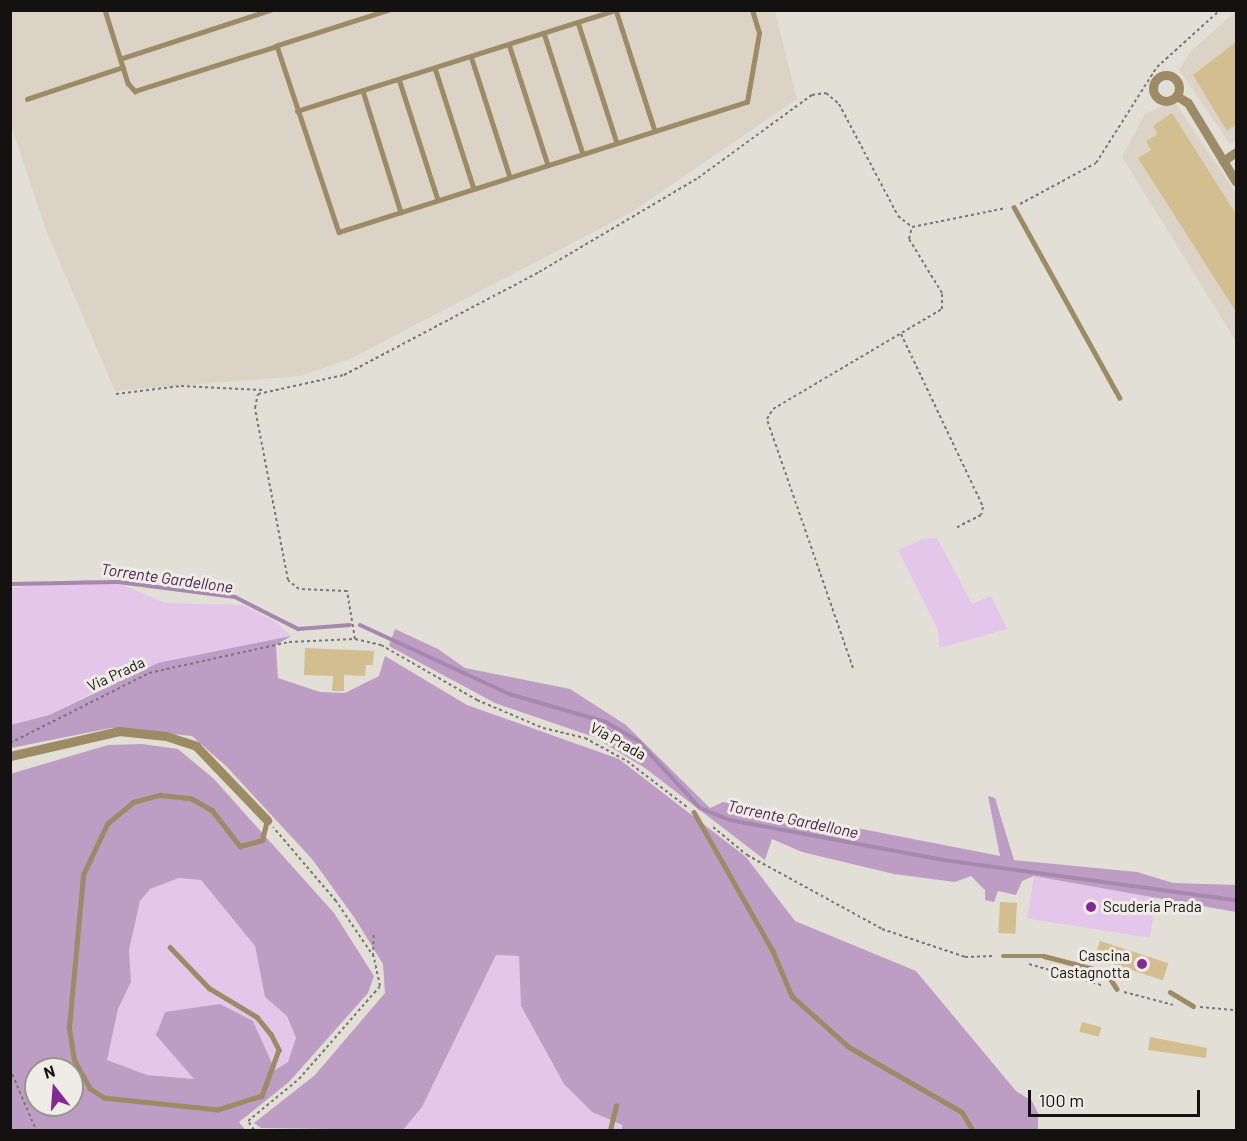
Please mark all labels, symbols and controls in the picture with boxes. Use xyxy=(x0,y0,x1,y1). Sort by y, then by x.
water label: Torrente Gardellone xyxy=(100,559,234,597)
street label: Via Prada xyxy=(84,653,148,695)
street label: Via Prada xyxy=(587,718,649,764)
water label: Torrente Gardellone xyxy=(726,796,860,842)
place label: Scuderia Prada xyxy=(1103,898,1202,916)
marker: Scuderia Prada xyxy=(1084,900,1098,914)
place label: Cascina Castagnotta xyxy=(1050,946,1130,981)
marker: Cascina Castagnotta xyxy=(1135,957,1149,971)
north arrow xyxy=(24,1057,84,1117)
text: N xyxy=(41,1061,57,1082)
scale bar xyxy=(1031,1078,1204,1116)
text: 100 m xyxy=(1039,1089,1084,1111)

